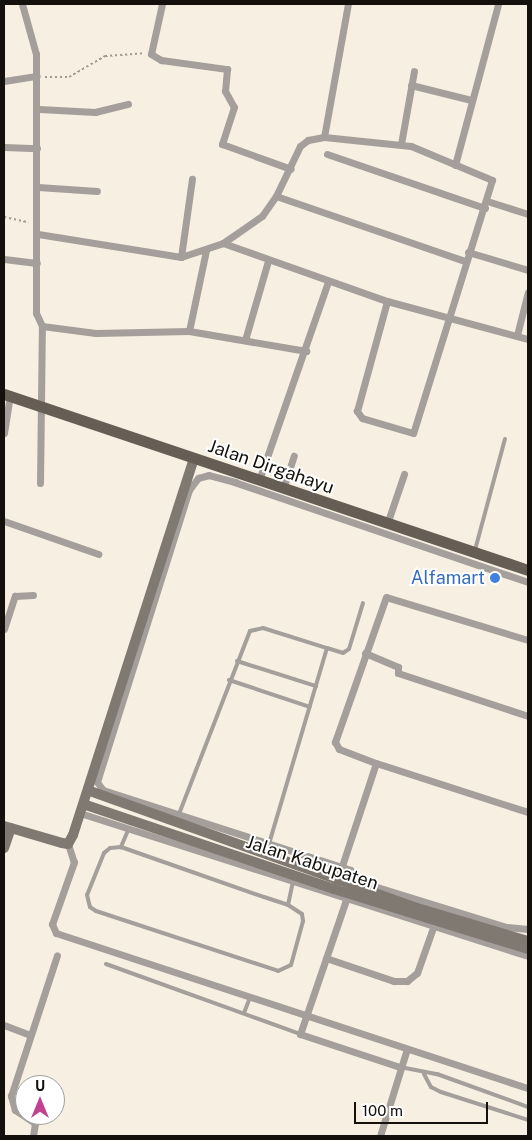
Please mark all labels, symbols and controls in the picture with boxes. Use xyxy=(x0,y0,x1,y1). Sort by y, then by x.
street label: Jalan Dirgahayu xyxy=(205,435,337,499)
place label: Alfamart xyxy=(411,567,485,589)
marker: Alfamart xyxy=(489,572,501,584)
street label: Jalan Kabupaten xyxy=(243,831,381,895)
north arrow xyxy=(15,1075,65,1125)
text: U xyxy=(35,1078,45,1094)
scale bar xyxy=(357,1092,491,1124)
text: 100 m xyxy=(362,1102,403,1119)

